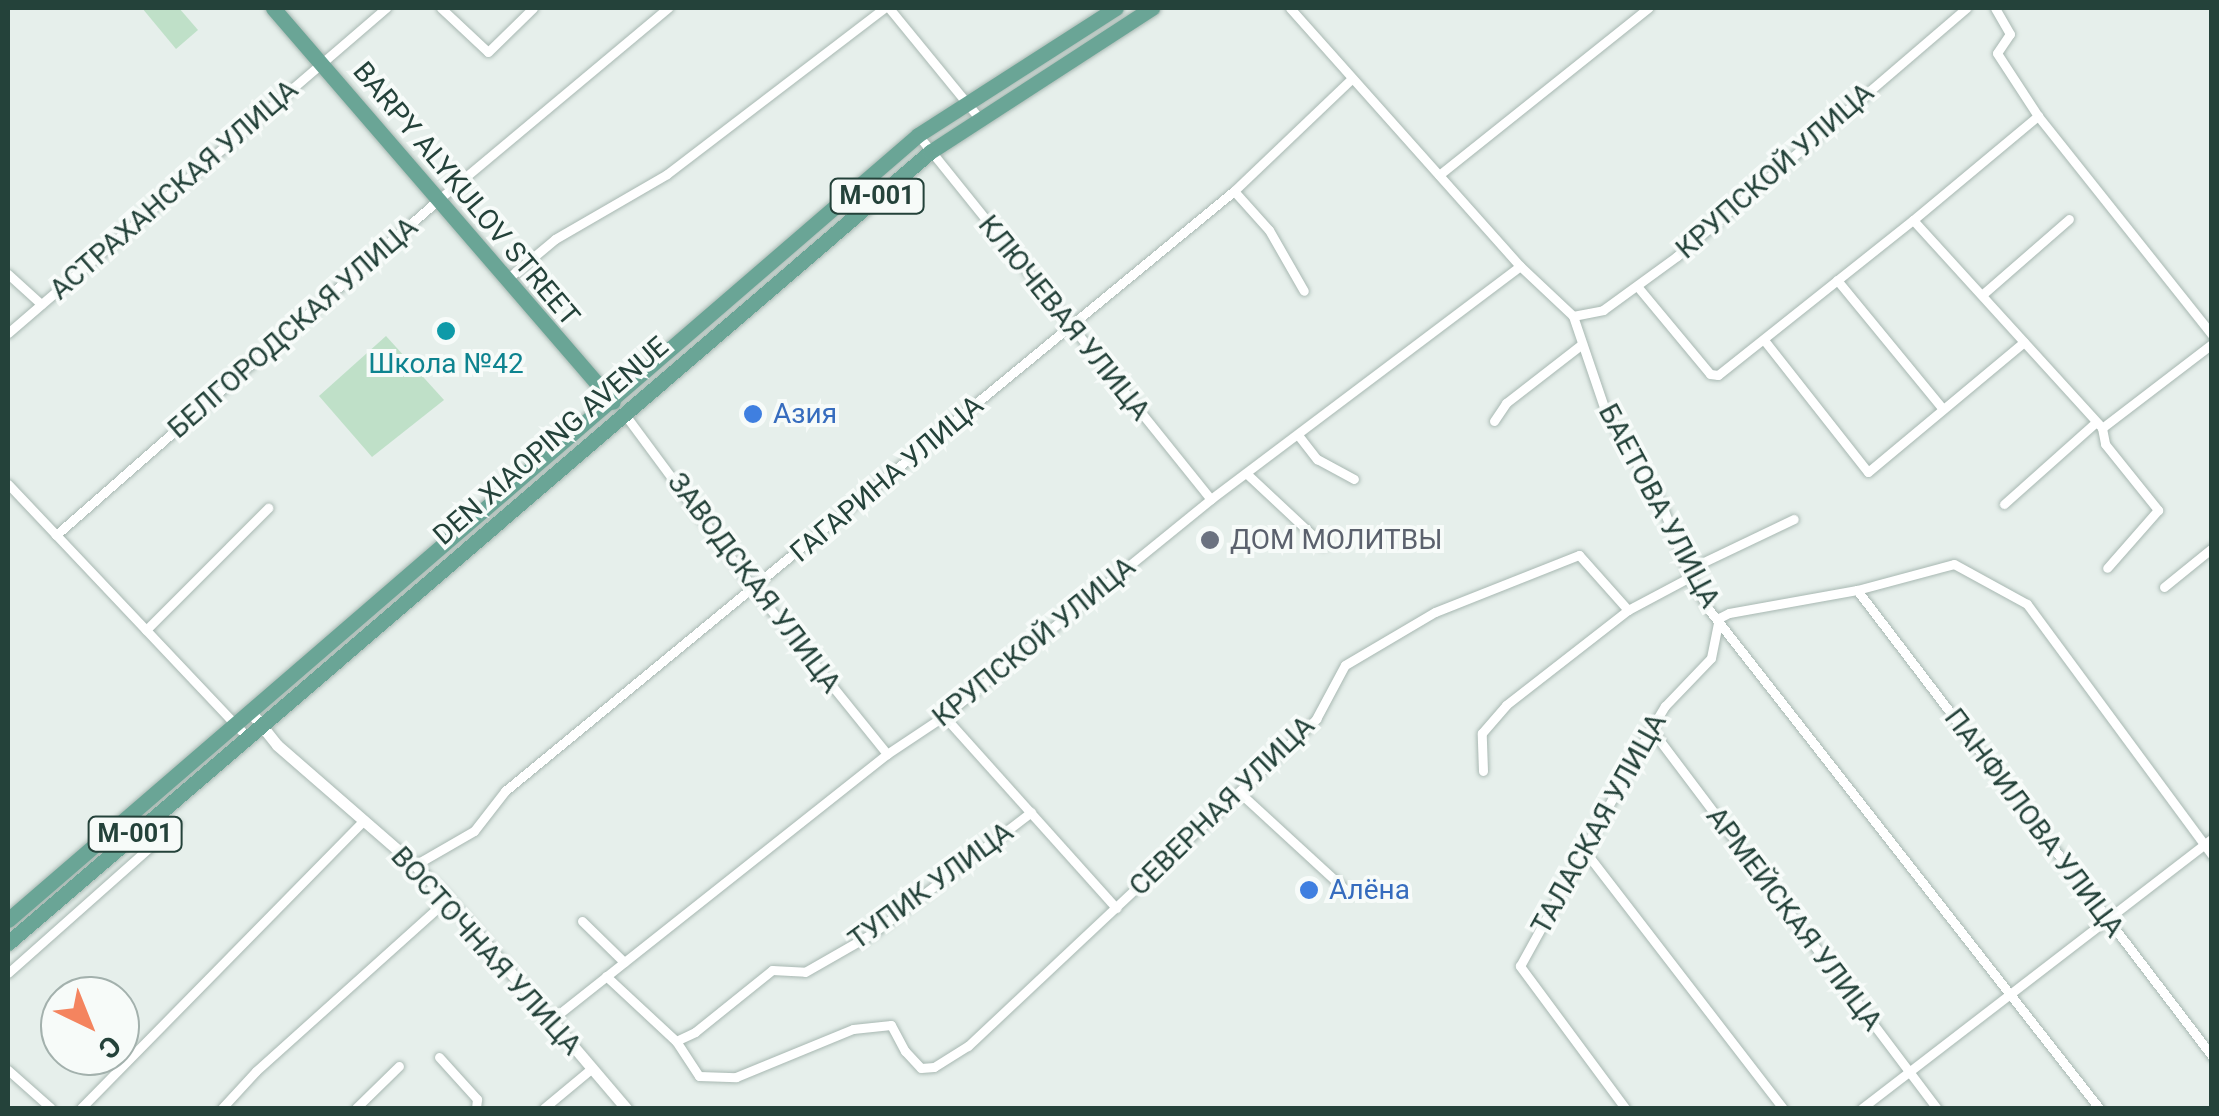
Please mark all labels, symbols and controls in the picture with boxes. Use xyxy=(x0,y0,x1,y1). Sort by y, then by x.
street label: BARPY ALYKULOV STREET xyxy=(346,55,586,333)
street label: АСТРАХАНСКАЯ УЛИЦА xyxy=(43,73,305,307)
street label: КРУПСКОЙ УЛИЦА xyxy=(1669,76,1881,266)
road number: M-001 xyxy=(830,176,924,216)
street label: КЛЮЧЕВАЯ УЛИЦА xyxy=(971,209,1157,427)
street label: БЕЛГОРОДСКАЯ УЛИЦА xyxy=(161,211,425,445)
marker: Школа №42 xyxy=(435,320,457,342)
street label: DEN XIAOPING AVENUE xyxy=(427,330,675,552)
place label: Школа №42 xyxy=(368,347,524,381)
street label: ГАГАРИНА УЛИЦА xyxy=(784,389,990,569)
place label: Азия xyxy=(773,397,837,431)
street label: БАЕТОВА УЛИЦА xyxy=(1591,398,1727,614)
marker: Азия xyxy=(742,403,764,425)
street label: ЗАВОДСКАЯ УЛИЦА xyxy=(660,466,848,700)
place label: ДОМ МОЛИТВЫ xyxy=(1230,523,1442,557)
marker: ДОМ МОЛИТВЫ xyxy=(1199,529,1221,551)
street label: КРУПСКОЙ УЛИЦА xyxy=(926,550,1142,734)
street label: ПАНФИЛОВА УЛИЦА xyxy=(1937,702,2131,944)
street label: ТАЛАСКАЯ УЛИЦА xyxy=(1524,708,1674,940)
street label: СЕВЕРНАЯ УЛИЦА xyxy=(1123,709,1321,903)
street label: АРМЕЙСКАЯ УЛИЦА xyxy=(1699,801,1889,1037)
road number: M-001 xyxy=(88,814,182,854)
street label: ТУПИК УЛИЦА xyxy=(842,815,1020,957)
street label: ВОСТОЧНАЯ УЛИЦА xyxy=(384,840,588,1062)
place label: Алёна xyxy=(1329,873,1410,907)
marker: Алёна xyxy=(1298,879,1320,901)
north arrow xyxy=(40,976,140,1076)
text: С xyxy=(91,1029,127,1065)

